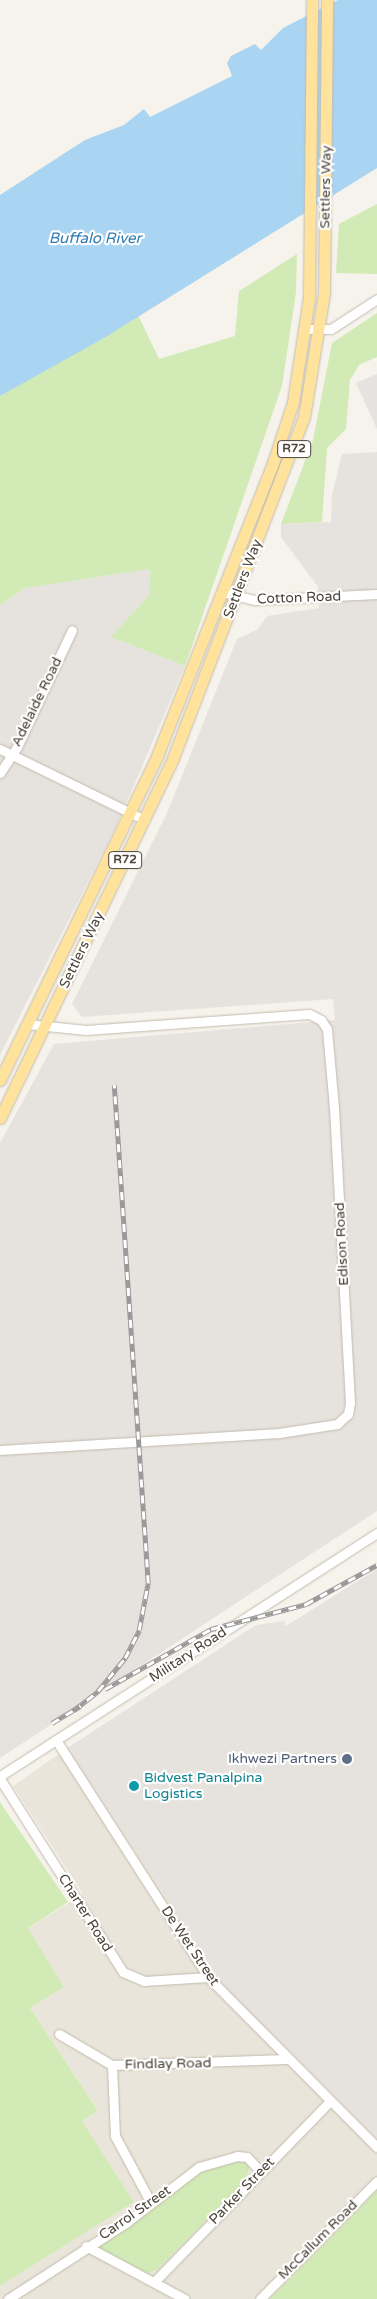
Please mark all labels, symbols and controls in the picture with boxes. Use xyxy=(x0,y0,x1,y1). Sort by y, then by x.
street label: Settlers Way xyxy=(317,145,335,229)
water label: Buffalo River xyxy=(49,230,141,248)
road number: R72 xyxy=(276,439,312,458)
street label: Settlers Way xyxy=(220,537,266,621)
street label: Cotton Road xyxy=(257,588,341,608)
street label: Adelaide Road xyxy=(8,655,66,749)
road number: R72 xyxy=(108,850,142,870)
street label: Settlers Way xyxy=(56,909,108,991)
street label: Edison Road xyxy=(331,1202,353,1286)
street label: Military Road xyxy=(146,1624,230,1686)
place label: Ikhwezi Partners xyxy=(228,1751,337,1767)
marker: Ikhwezi Partners xyxy=(341,1753,353,1765)
place label: Bidvest Panalpina Logistics xyxy=(144,1770,262,1802)
marker: Bidvest Panalpina Logistics xyxy=(128,1780,140,1792)
street label: Charter Road xyxy=(54,1871,116,1955)
street label: De Wet Street xyxy=(157,1903,223,1989)
street label: Findlay Road xyxy=(124,2055,212,2073)
street label: Parker Street xyxy=(206,2154,278,2228)
street label: Carrol Street xyxy=(96,2182,174,2244)
street label: McCallum Road xyxy=(275,2197,361,2283)

